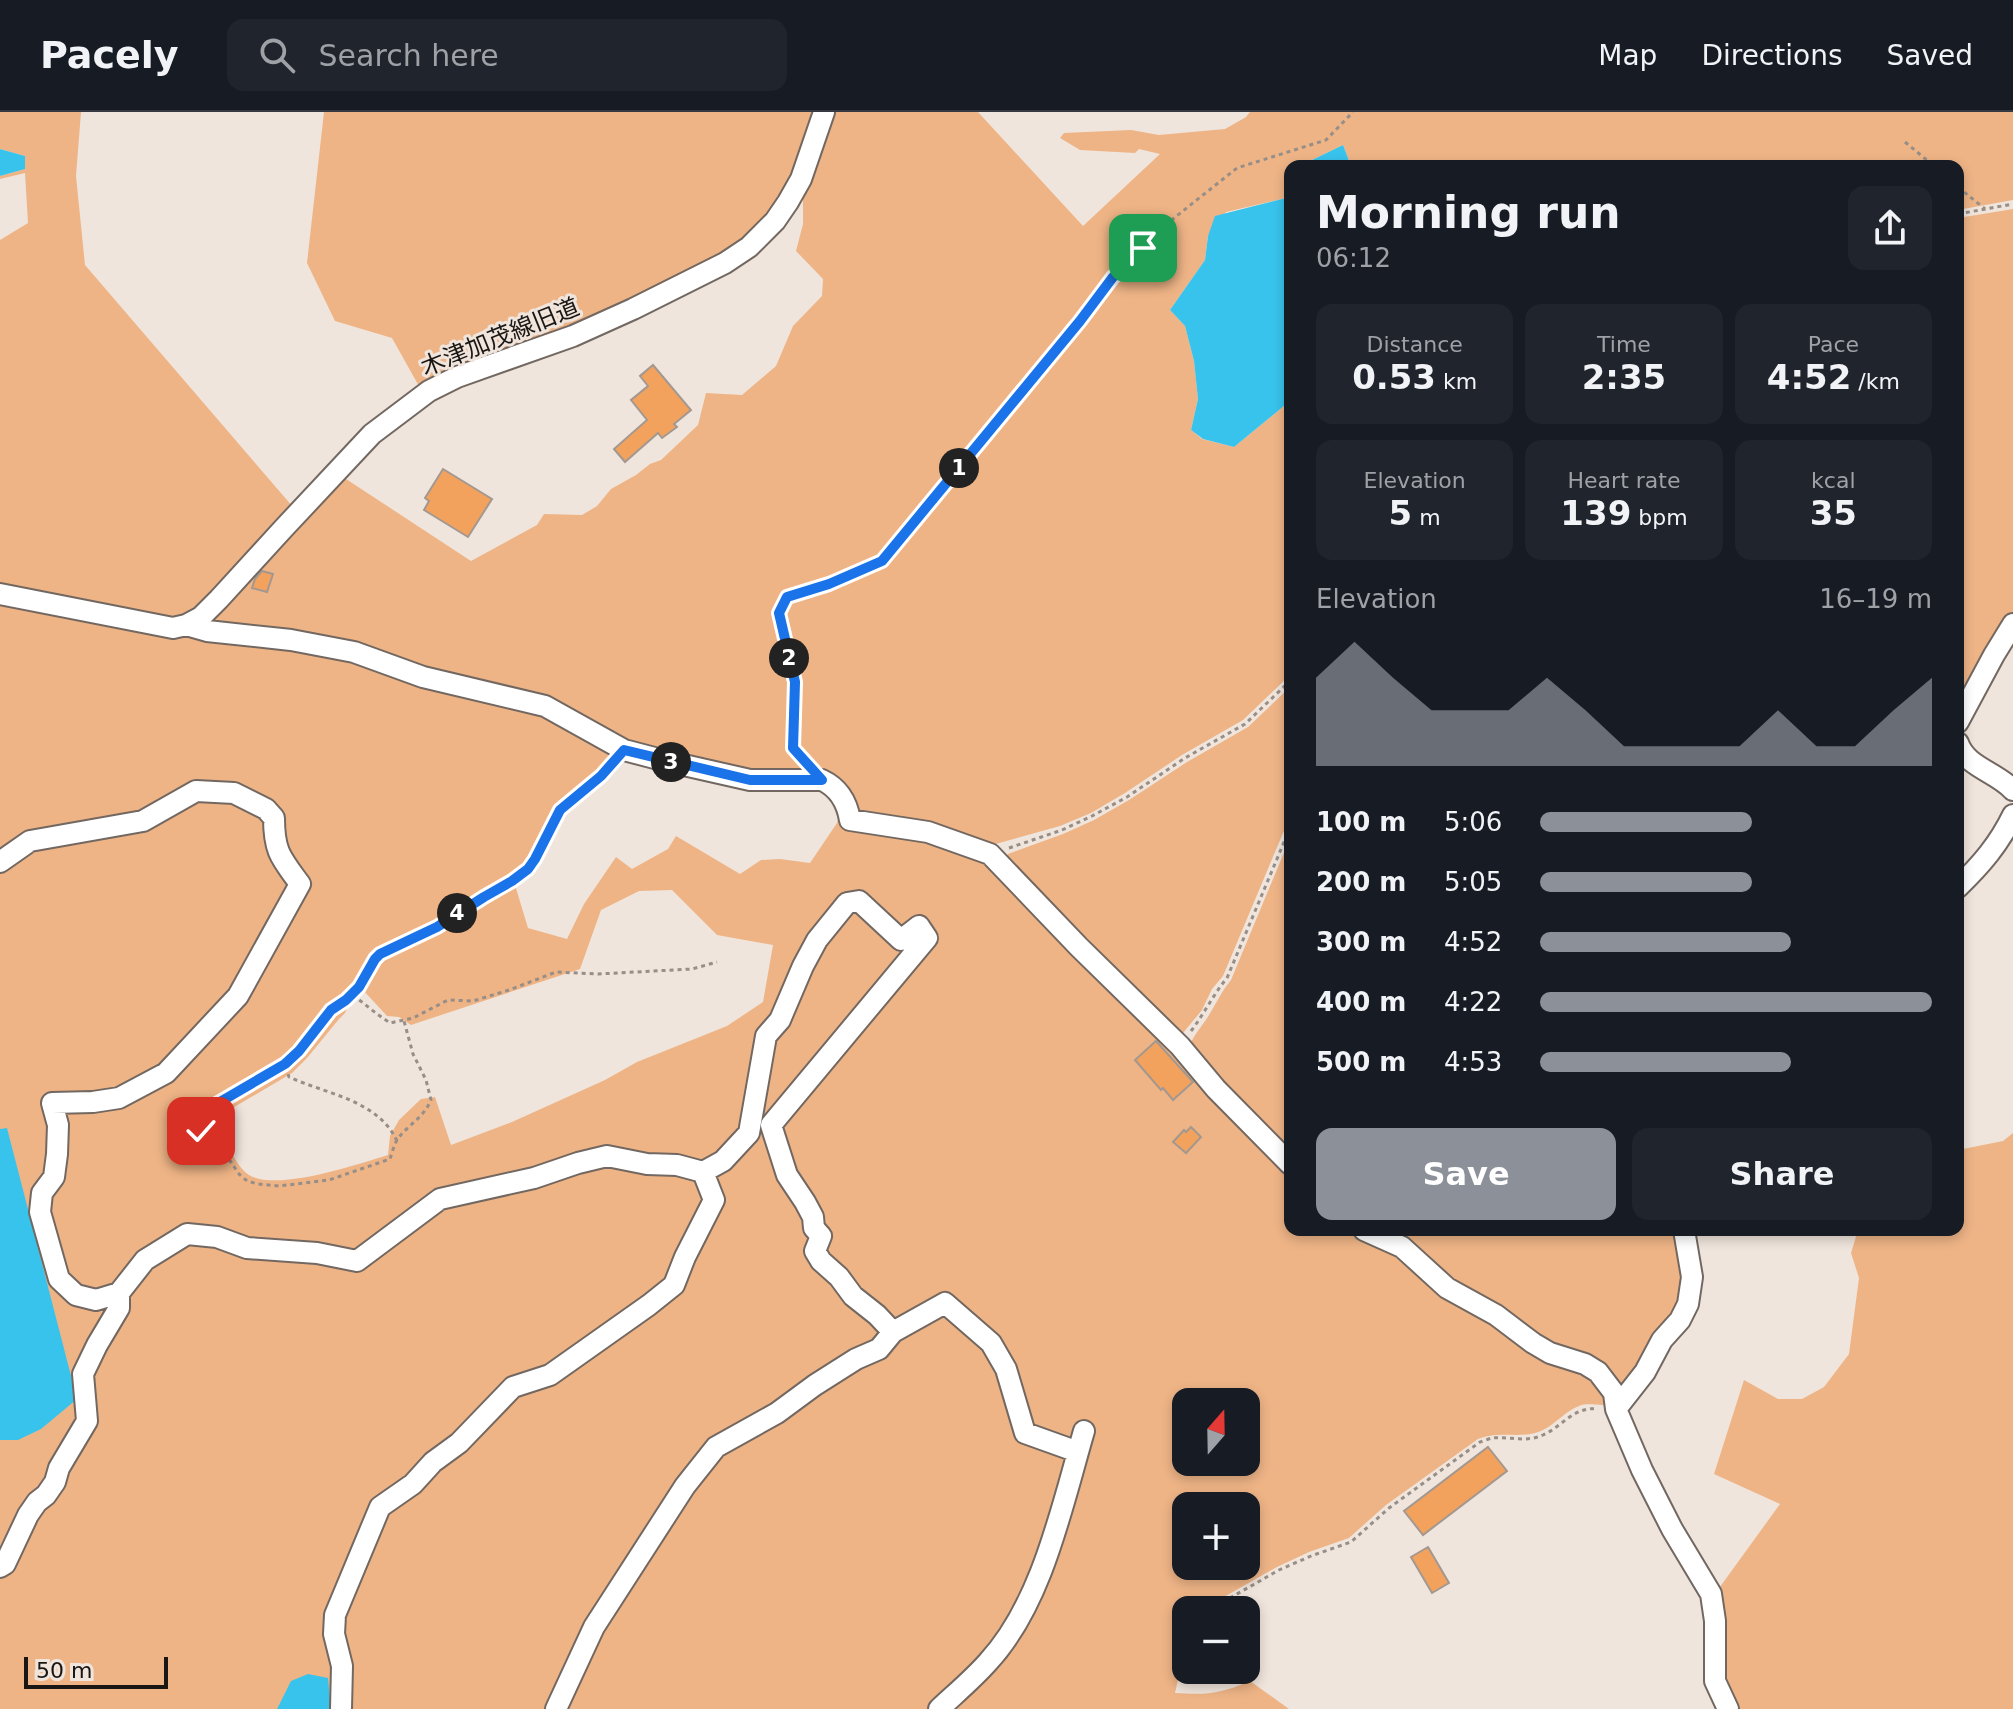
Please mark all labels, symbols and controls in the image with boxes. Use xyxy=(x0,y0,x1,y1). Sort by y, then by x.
search box xyxy=(227,19,787,91)
text: Pacely xyxy=(40,33,179,77)
icon: search xyxy=(255,33,299,77)
text: Search here xyxy=(319,38,499,73)
text: Map xyxy=(1598,39,1657,72)
text: Directions xyxy=(1701,39,1842,72)
text: Saved xyxy=(1886,39,1973,72)
button: share xyxy=(1848,186,1932,270)
text: Morning run xyxy=(1316,187,1621,238)
pin xyxy=(1109,214,1177,282)
icon: arrive xyxy=(1121,226,1165,270)
text: 06:12 xyxy=(1316,243,1391,273)
street label: 木津加茂線旧道 xyxy=(417,293,583,381)
text: Distance xyxy=(1367,332,1463,357)
text: Time xyxy=(1597,332,1651,357)
text: Pace xyxy=(1808,332,1859,357)
text: 0.53 xyxy=(1352,357,1436,397)
text: 2:35 xyxy=(1582,357,1666,397)
text: 4:52 xyxy=(1767,357,1851,397)
text: km xyxy=(1436,369,1477,394)
text: /km xyxy=(1851,369,1900,394)
pin: 1 xyxy=(939,448,979,488)
text: 1 xyxy=(951,455,967,480)
text: Elevation xyxy=(1364,468,1466,493)
text: Heart rate xyxy=(1568,468,1680,493)
text: kcal xyxy=(1811,468,1856,493)
text: 5 xyxy=(1389,493,1412,533)
text: 139 xyxy=(1560,493,1631,533)
text: 35 xyxy=(1810,493,1857,533)
text: m xyxy=(1412,505,1441,530)
text: bpm xyxy=(1631,505,1688,530)
text: Elevation xyxy=(1316,584,1437,614)
text: 16–19 m xyxy=(1819,584,1932,614)
pin: 2 xyxy=(769,638,809,678)
text: 2 xyxy=(781,645,797,670)
pin: 3 xyxy=(651,742,691,782)
text: 3 xyxy=(663,749,679,774)
text: 100 m xyxy=(1316,807,1406,837)
text: 5:06 xyxy=(1444,807,1502,837)
text: 200 m xyxy=(1316,867,1406,897)
text: 5:05 xyxy=(1444,867,1502,897)
pin: 4 xyxy=(437,893,477,933)
text: 4 xyxy=(449,900,465,925)
text: 300 m xyxy=(1316,927,1406,957)
text: 4:52 xyxy=(1444,927,1502,957)
text: 400 m xyxy=(1316,987,1406,1017)
text: 4:22 xyxy=(1444,987,1502,1017)
text: 500 m xyxy=(1316,1047,1406,1077)
text: 4:53 xyxy=(1444,1047,1502,1077)
pin xyxy=(167,1097,235,1165)
icon: check xyxy=(179,1109,223,1153)
button: Save xyxy=(1316,1128,1616,1220)
button: Share xyxy=(1632,1128,1932,1220)
north arrow xyxy=(1172,1388,1260,1476)
map controls xyxy=(1172,1388,1260,1684)
button: + xyxy=(1172,1492,1260,1580)
button: − xyxy=(1172,1596,1260,1684)
scale bar xyxy=(24,1653,168,1689)
text: 50 m xyxy=(36,1658,92,1683)

